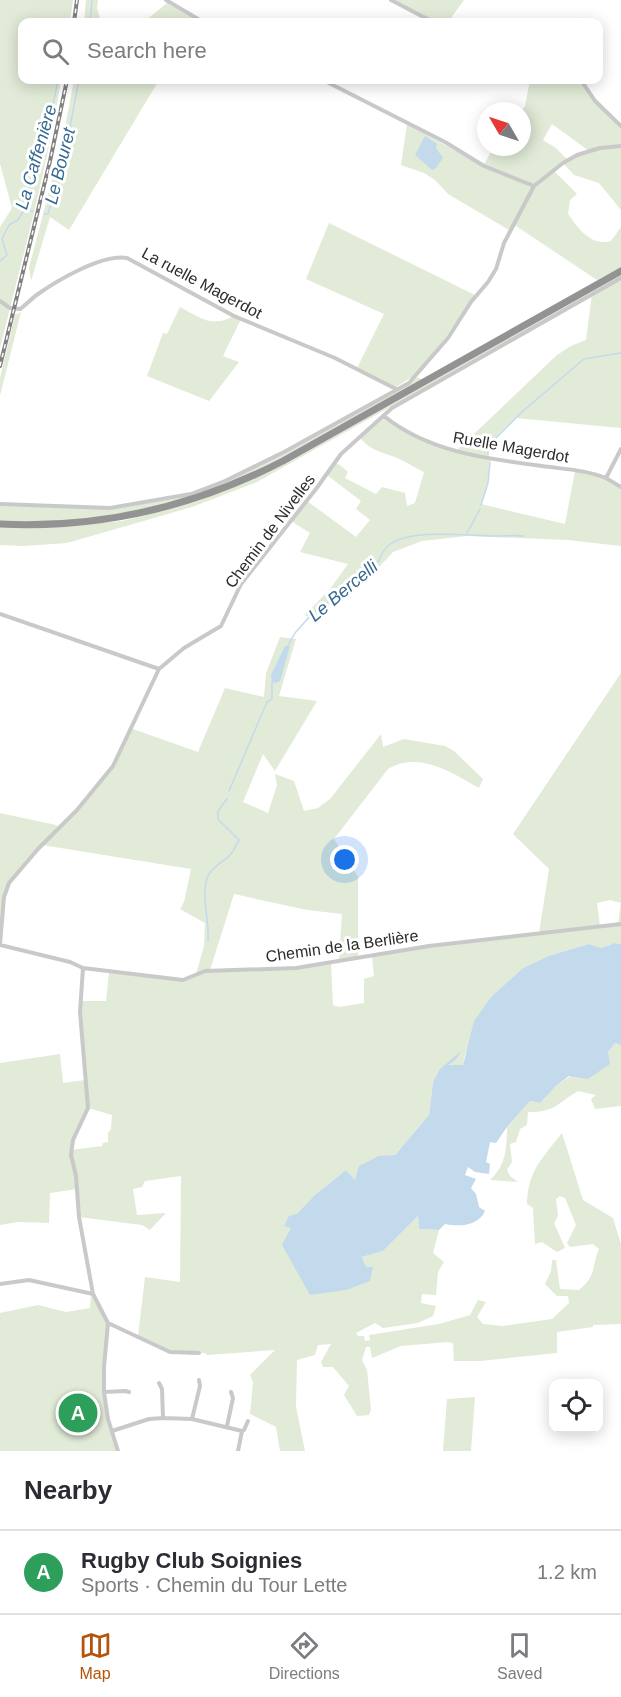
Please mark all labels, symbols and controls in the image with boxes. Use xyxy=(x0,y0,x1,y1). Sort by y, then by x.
search box xyxy=(18,18,603,84)
icon: search xyxy=(39,35,72,68)
text: Search here xyxy=(87,38,207,63)
water label: La Caffenière xyxy=(11,102,61,212)
north arrow xyxy=(477,102,531,156)
water label: Le Bouret xyxy=(41,125,79,206)
street label: La ruelle Magerdot xyxy=(139,244,265,322)
street label: Ruelle Magerdot xyxy=(452,428,571,466)
street label: Chemin de Nivelles xyxy=(222,471,318,591)
water label: Le Bercelli xyxy=(304,556,382,626)
your location xyxy=(330,845,359,874)
street label: Chemin de la Berlière xyxy=(265,927,419,965)
map controls xyxy=(549,1379,603,1433)
button: locate xyxy=(549,1379,603,1433)
pin: A xyxy=(58,1390,98,1436)
text: Nearby xyxy=(24,1475,112,1505)
text: Rugby Club Soignies xyxy=(81,1548,302,1573)
text: A xyxy=(36,1561,51,1583)
text: 1.2 km xyxy=(537,1561,597,1583)
text: Sports · Chemin du Tour Lette xyxy=(81,1574,347,1596)
tab: Map xyxy=(79,1629,112,1683)
tab: Directions xyxy=(269,1629,340,1683)
tab: Saved xyxy=(497,1629,542,1683)

